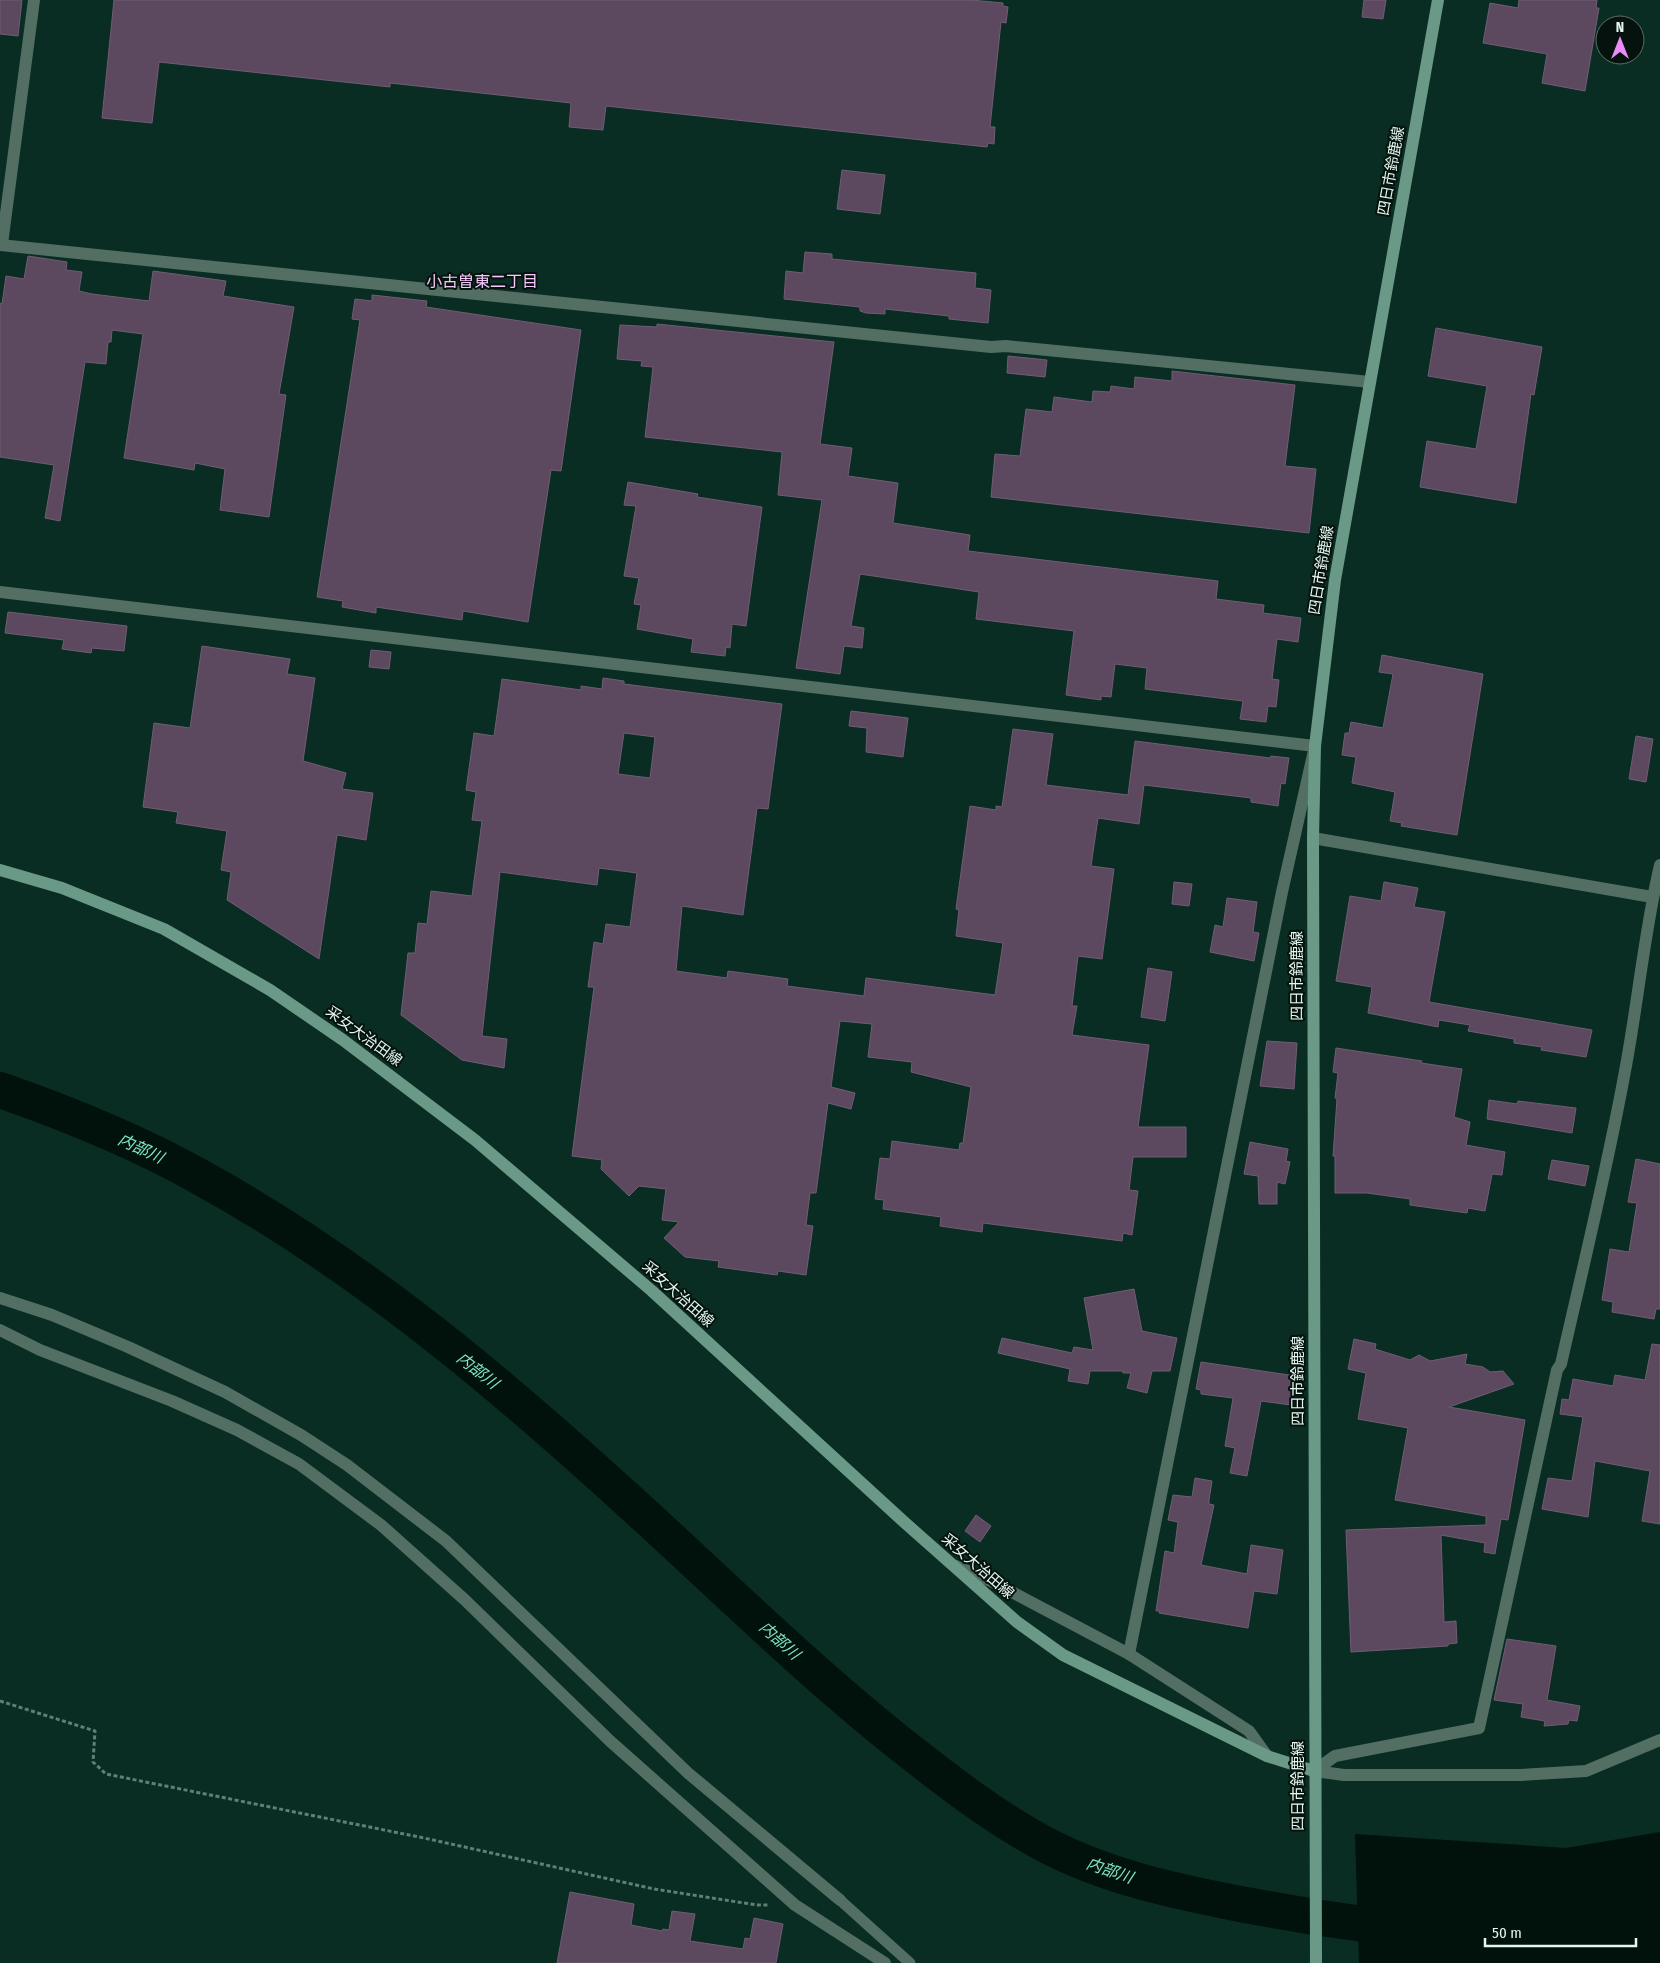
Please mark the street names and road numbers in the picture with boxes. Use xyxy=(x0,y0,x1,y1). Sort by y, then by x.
street label: 四日市鈴鹿線 xyxy=(1374,125,1408,217)
street label: 四日市鈴鹿線 xyxy=(1305,524,1337,616)
street label: 四日市鈴鹿線 xyxy=(1288,931,1306,1021)
street label: 采女大治田線 xyxy=(322,1002,406,1070)
street label: 采女大治田線 xyxy=(639,1257,717,1331)
street label: 四日市鈴鹿線 xyxy=(1289,1336,1307,1426)
street label: 采女大治田線 xyxy=(938,1530,1018,1602)
street label: 四日市鈴鹿線 xyxy=(1289,1741,1307,1831)

